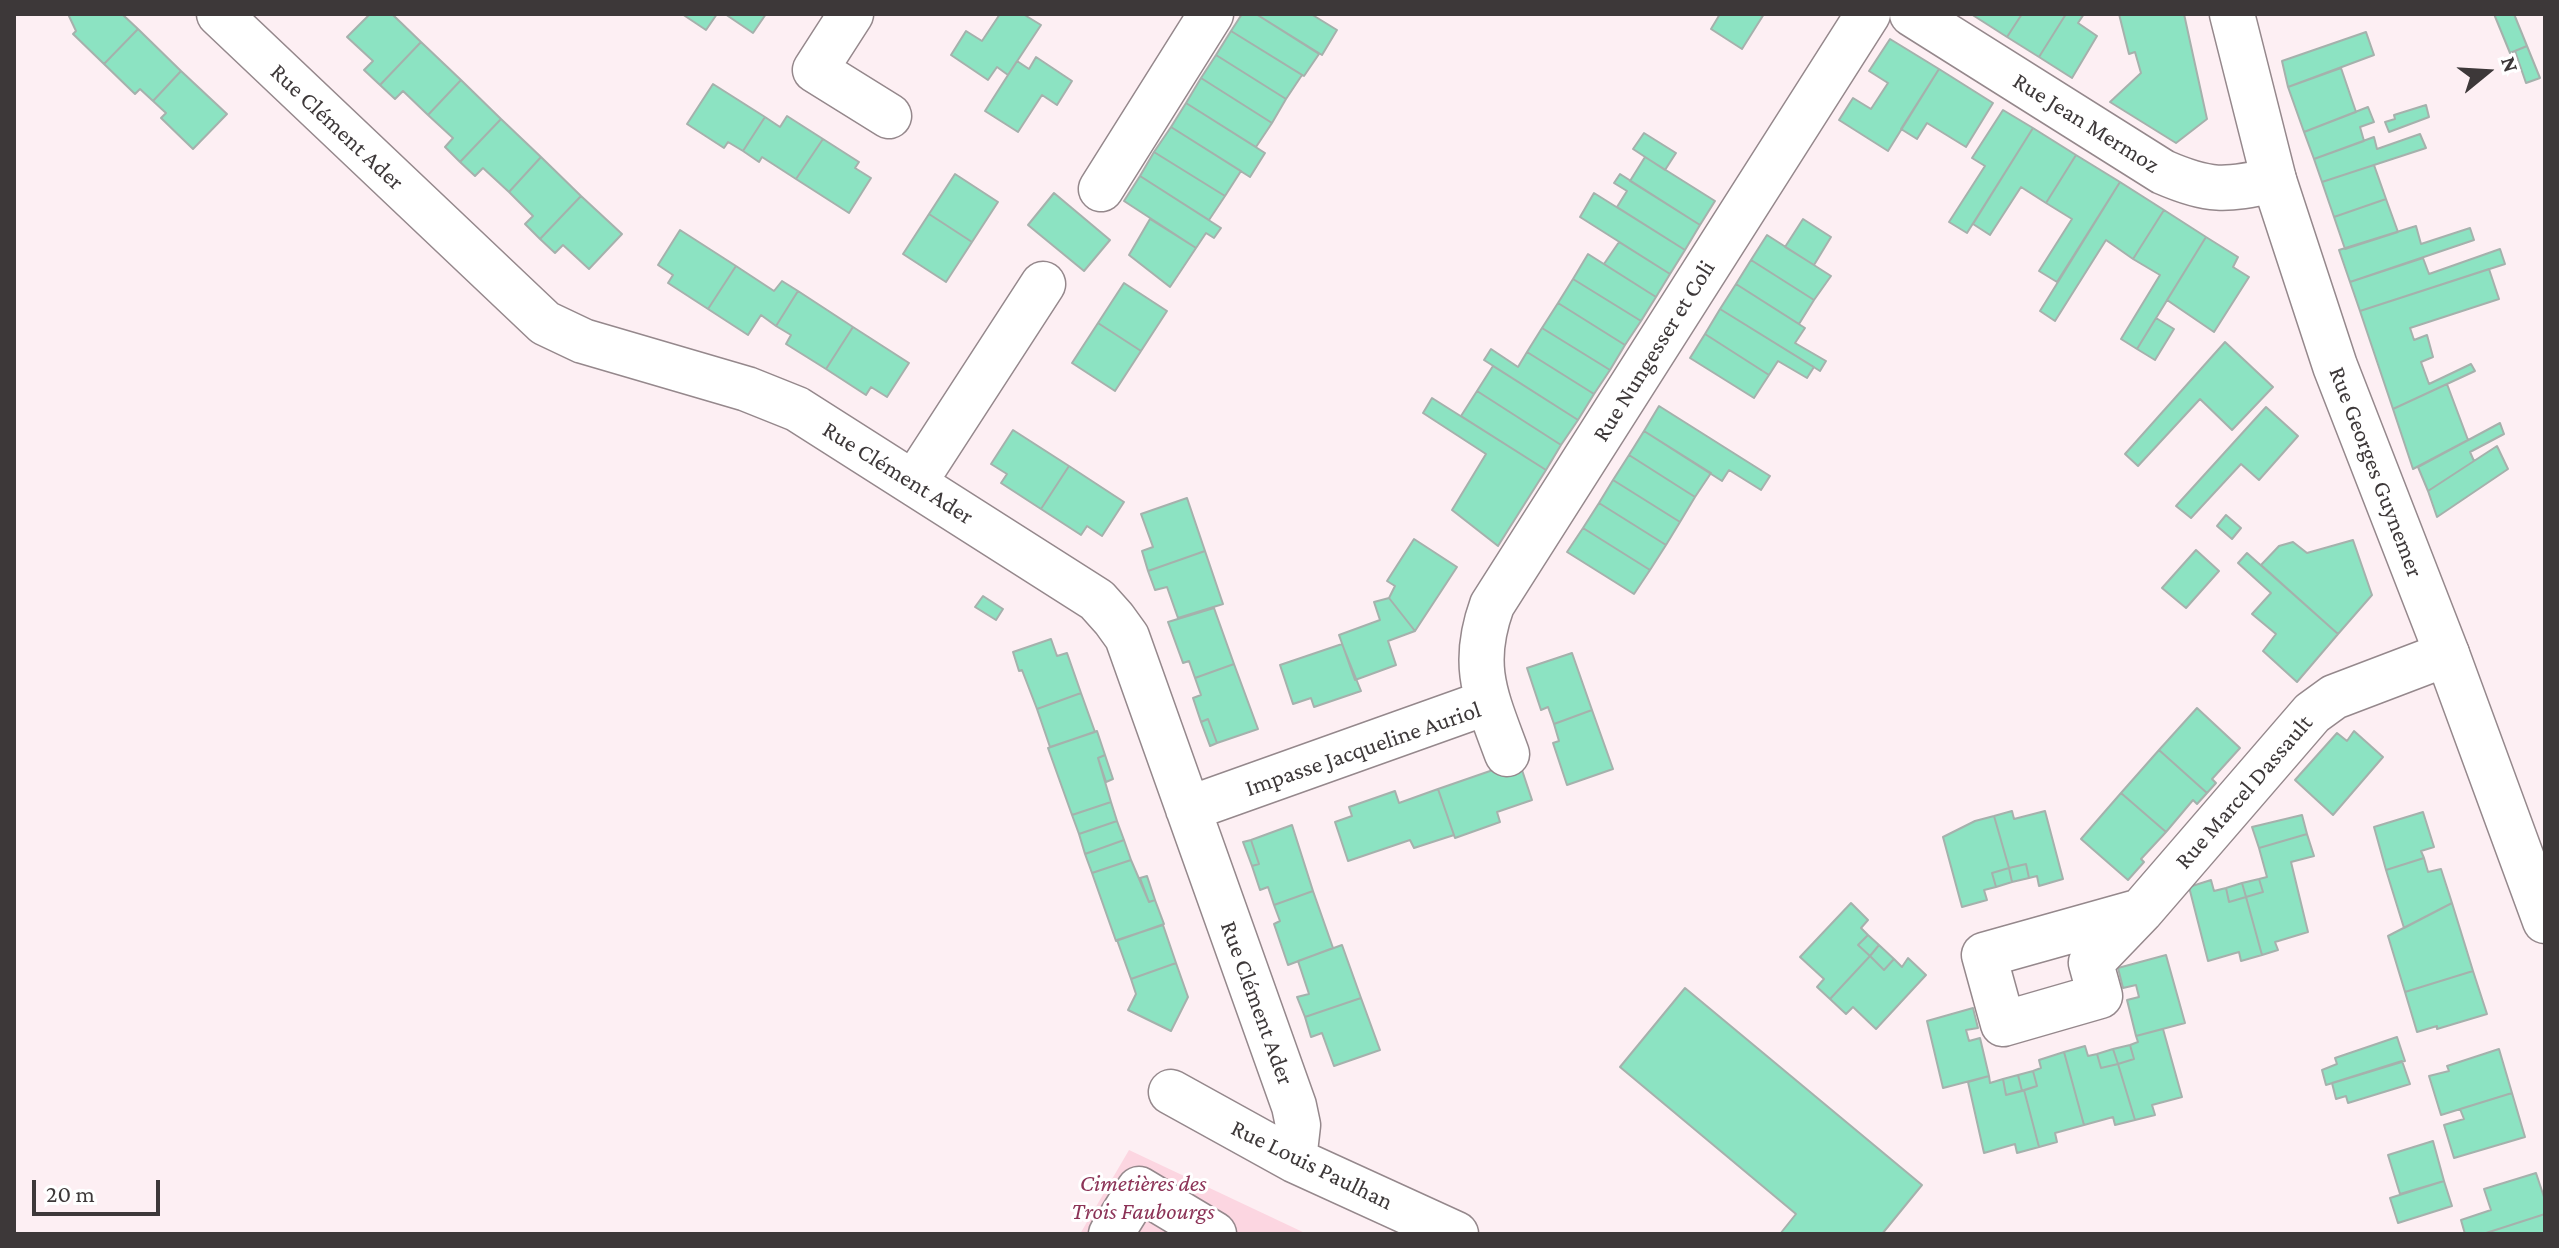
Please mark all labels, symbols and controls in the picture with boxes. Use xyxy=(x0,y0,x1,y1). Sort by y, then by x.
north arrow xyxy=(2447,32,2527,112)
text: N xyxy=(2496,53,2525,75)
street label: Rue Clément Ader xyxy=(264,58,410,196)
street label: Rue Jean Mermoz xyxy=(2007,66,2165,180)
street label: Rue Nungesser et Coli xyxy=(1587,255,1721,447)
street label: Rue Georges Guynemer xyxy=(2323,363,2429,581)
street label: Rue Clément Ader xyxy=(817,415,979,531)
street label: Impasse Jacqueline Auriol xyxy=(1241,695,1485,803)
street label: Rue Marcel Dassault xyxy=(2169,709,2319,875)
street label: Rue Clément Ader xyxy=(1214,917,1300,1089)
street label: Rue Louis Paulhan xyxy=(1226,1113,1398,1217)
scale bar xyxy=(36,1164,164,1214)
park label: Cimetières des Trois Faubourgs xyxy=(1071,1170,1215,1226)
text: 20 m xyxy=(46,1180,95,1207)

